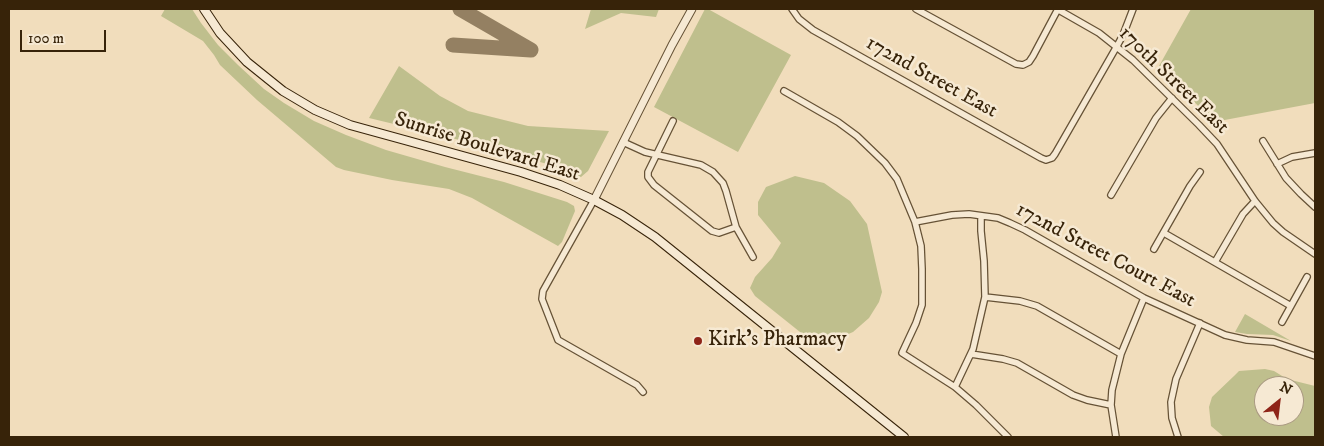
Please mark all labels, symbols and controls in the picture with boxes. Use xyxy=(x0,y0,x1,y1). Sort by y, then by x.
scale bar xyxy=(22,20,109,52)
street label: 170th Street East xyxy=(1112,22,1234,140)
text: 100 m xyxy=(28,29,64,48)
street label: 172nd Street East xyxy=(861,31,1001,125)
street label: Sunrise Boulevard East xyxy=(391,108,583,188)
street label: 172nd Street Court East xyxy=(1011,198,1199,314)
place label: Kirk's Pharmacy xyxy=(708,328,846,354)
marker: Kirk's Pharmacy xyxy=(692,335,704,347)
north arrow xyxy=(1254,376,1304,426)
text: N xyxy=(1276,378,1295,399)

